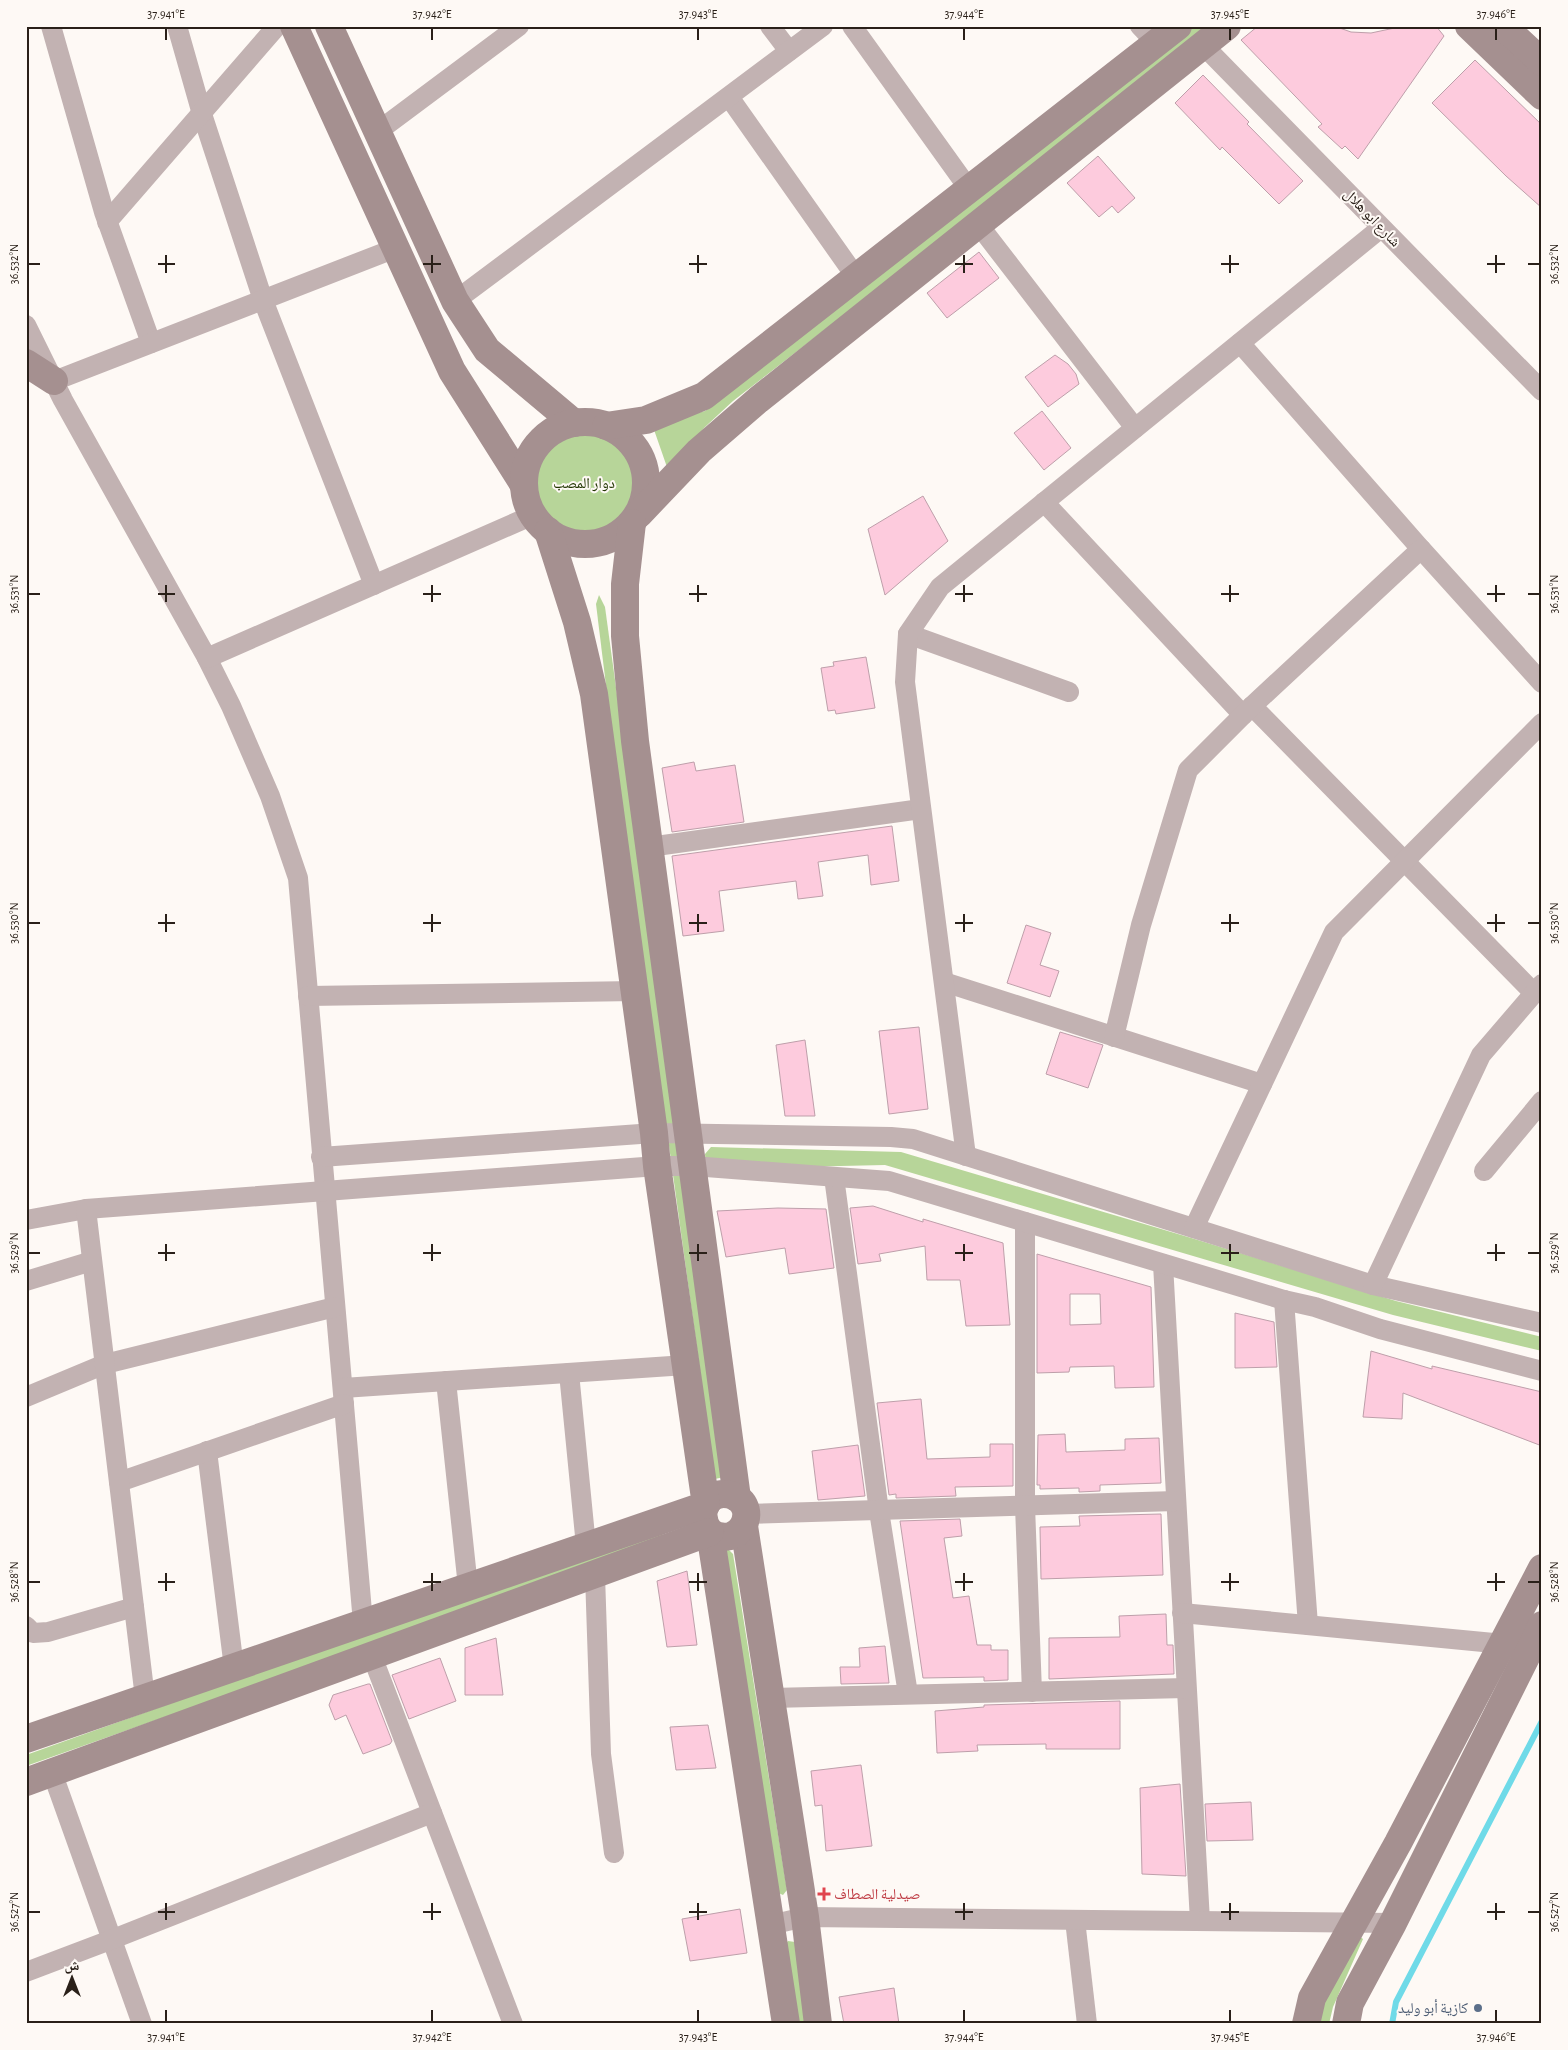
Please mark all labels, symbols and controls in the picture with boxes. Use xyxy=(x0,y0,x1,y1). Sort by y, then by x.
text: 37.941°E xyxy=(147,8,185,20)
text: 37.942°E xyxy=(413,8,452,20)
text: 37.943°E xyxy=(679,8,717,20)
text: 37.944°E xyxy=(944,8,984,20)
text: 37.945°E xyxy=(1211,8,1249,20)
text: 37.946°E xyxy=(1476,8,1516,20)
street label: شارع ابو هلال xyxy=(1340,186,1403,251)
text: 36.532°N xyxy=(8,244,20,284)
text: 36.532°N xyxy=(1548,244,1560,284)
park label: دوار المصب xyxy=(553,476,615,492)
text: 36.531°N xyxy=(8,574,20,614)
text: 36.531°N xyxy=(1548,574,1560,614)
text: 36.530°N xyxy=(8,902,20,944)
text: 36.530°N xyxy=(1548,902,1560,944)
text: 36.529°N xyxy=(8,1232,20,1274)
text: 36.529°N xyxy=(1548,1232,1560,1274)
text: 36.528°N xyxy=(8,1561,20,1603)
text: 36.528°N xyxy=(1548,1561,1560,1603)
place label: صيدلية الصطاف xyxy=(834,1887,921,1902)
marker: صيدلية الصطاف xyxy=(818,1888,830,1900)
text: 36.527°N xyxy=(8,1892,20,1932)
text: 36.527°N xyxy=(1548,1892,1560,1932)
north arrow xyxy=(48,1952,98,2002)
text: ش xyxy=(65,1959,80,1974)
place label: كازية أبو وليد xyxy=(1398,1999,1468,2017)
marker: كازية أبو وليد xyxy=(1472,2002,1484,2014)
text: 37.941°E xyxy=(147,2031,185,2043)
text: 37.942°E xyxy=(413,2031,452,2043)
text: 37.943°E xyxy=(679,2031,717,2043)
text: 37.944°E xyxy=(944,2031,984,2043)
text: 37.945°E xyxy=(1211,2031,1249,2043)
text: 37.946°E xyxy=(1476,2031,1516,2043)

